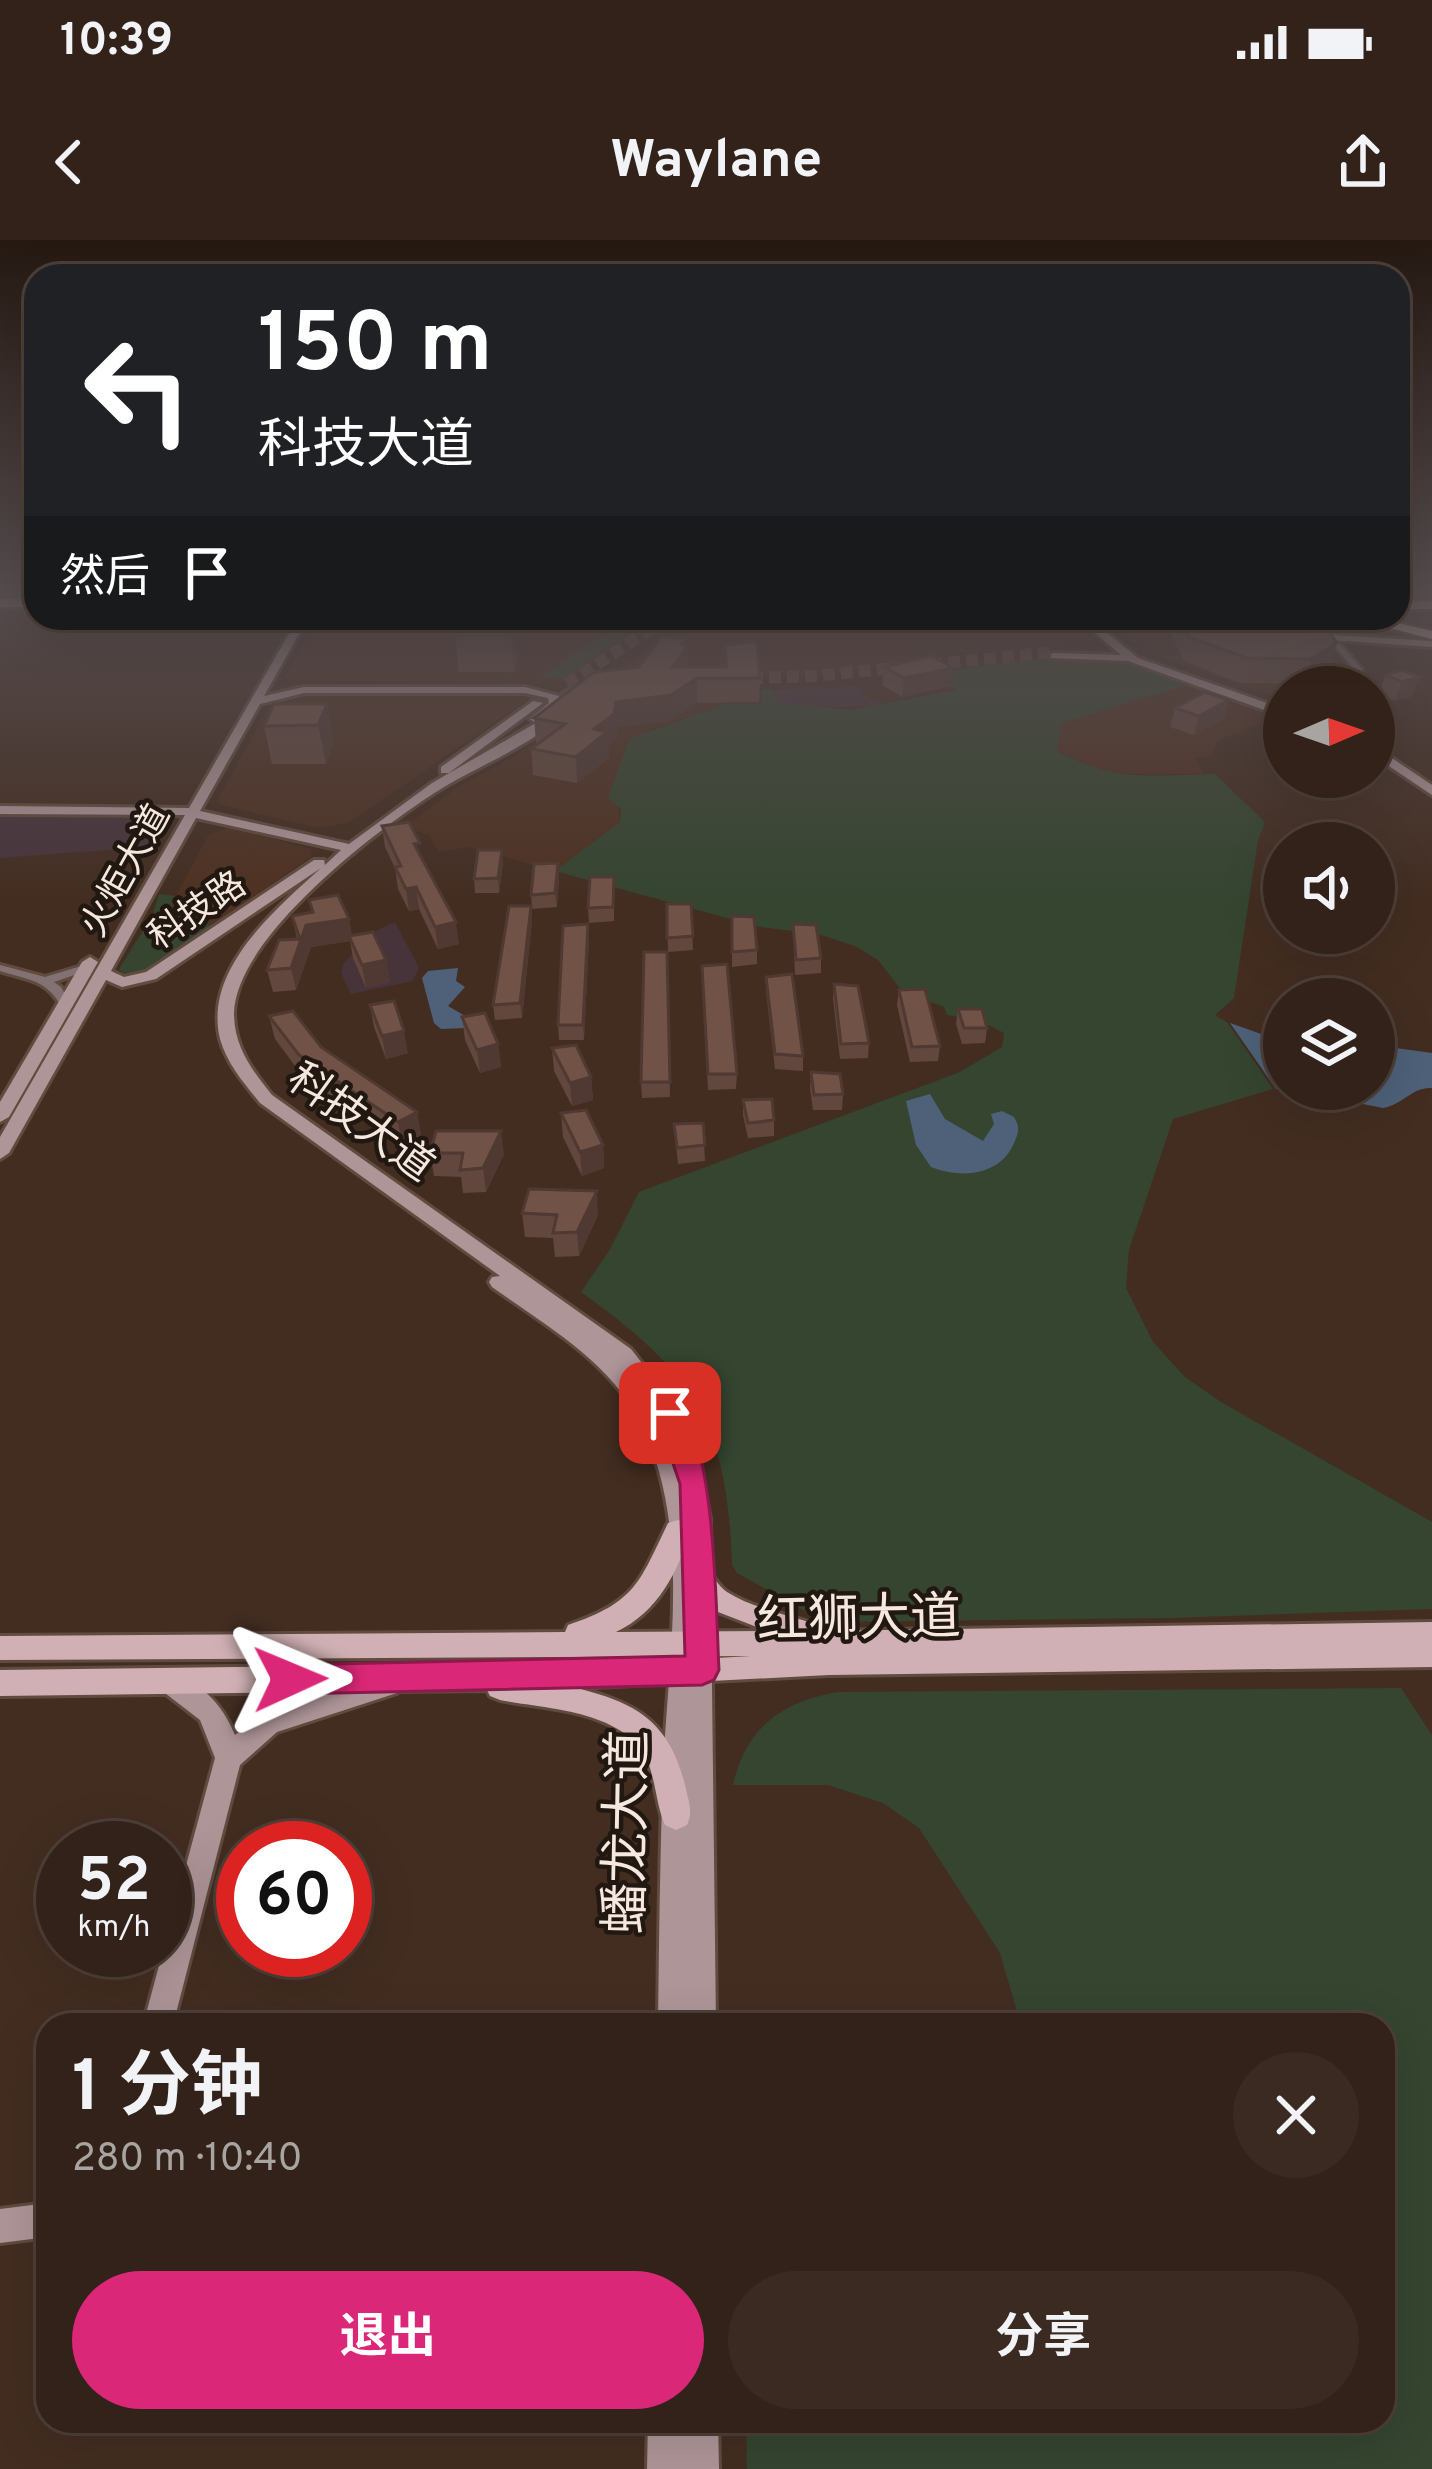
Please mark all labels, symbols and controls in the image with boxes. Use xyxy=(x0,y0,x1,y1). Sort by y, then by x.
text: 10:39 xyxy=(60,14,173,71)
text: Waylane xyxy=(610,128,822,197)
icon: back xyxy=(36,129,102,195)
icon: share xyxy=(1330,129,1396,195)
text: 150 m xyxy=(258,295,493,401)
icon: left xyxy=(60,312,216,468)
text: 科技大道 xyxy=(258,414,474,483)
icon: arrive xyxy=(174,540,240,606)
text: 然后 xyxy=(60,551,150,608)
north arrow xyxy=(1263,666,1395,798)
map controls xyxy=(1263,666,1395,1110)
street label: 火炬大道 xyxy=(72,798,183,946)
button: sound xyxy=(1263,822,1395,954)
street label: 科技路 xyxy=(141,863,256,962)
button: layers xyxy=(1263,978,1395,1110)
street label: 科技大道 xyxy=(276,1054,443,1195)
pin xyxy=(619,1362,721,1464)
icon: arrive xyxy=(637,1380,703,1446)
street label: 红狮大道 xyxy=(757,1588,962,1657)
position arrow xyxy=(227,1616,353,1742)
street label: 蟠龙大道 xyxy=(596,1730,665,1935)
speed limit sign: 60 xyxy=(216,1821,372,1977)
text: 52 xyxy=(77,1846,151,1922)
text: km/h xyxy=(78,1910,150,1947)
text: 1 分钟 xyxy=(72,2045,263,2137)
button: close xyxy=(1233,2052,1359,2178)
text: 280 m · 10:40 xyxy=(72,2136,303,2185)
button: 退出 xyxy=(72,2271,704,2409)
button: 分享 xyxy=(728,2271,1359,2409)

